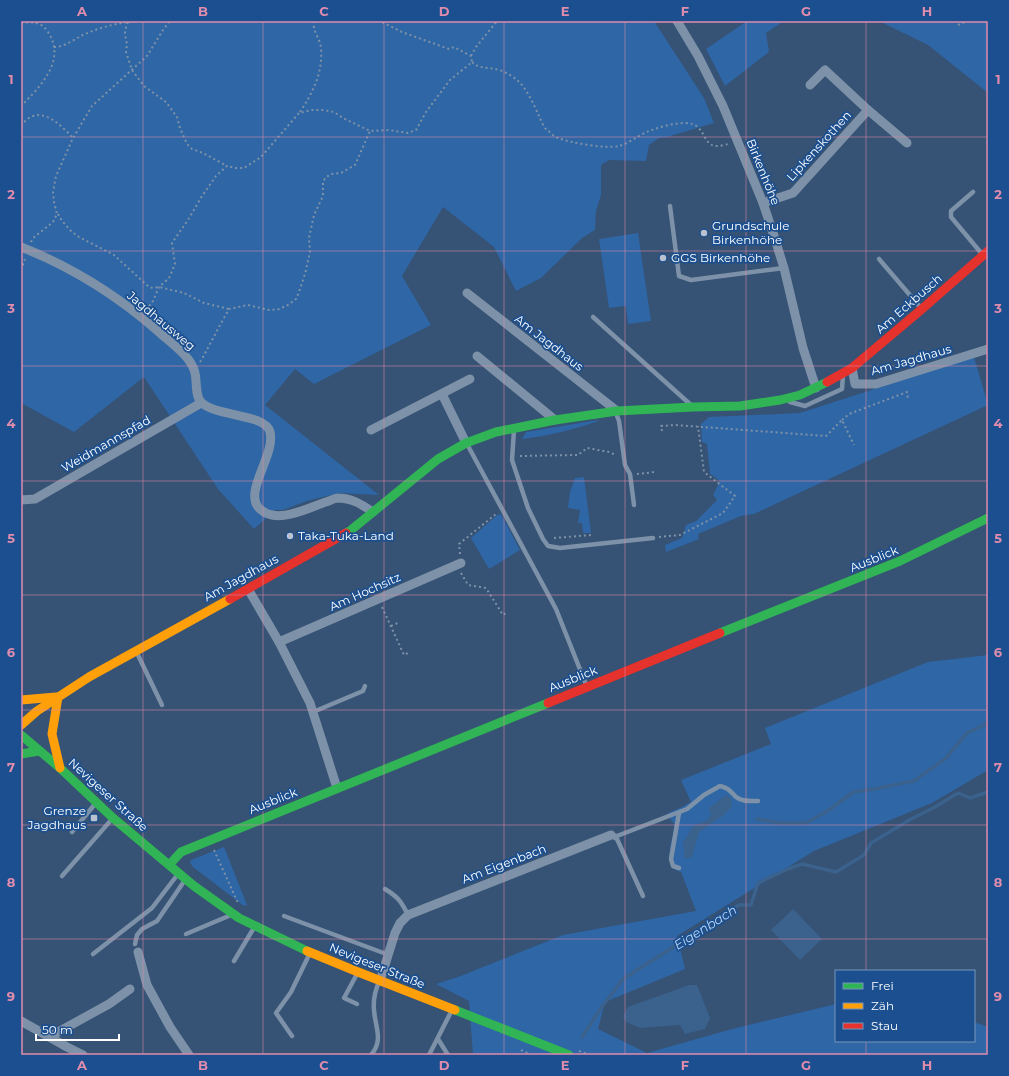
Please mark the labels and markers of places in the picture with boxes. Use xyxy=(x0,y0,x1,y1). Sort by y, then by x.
place label: Grundschule Birkenhöhe xyxy=(712,218,790,247)
marker: Grundschule Birkenhöhe xyxy=(699,228,709,238)
place label: GGS Birkenhöhe xyxy=(671,250,770,265)
marker: GGS Birkenhöhe xyxy=(658,253,668,263)
place label: Taka-Tuka-Land xyxy=(298,528,394,543)
marker: Taka-Tuka-Land xyxy=(285,531,295,541)
place label: Grenze Jagdhaus xyxy=(26,803,86,832)
marker: Grenze Jagdhaus xyxy=(89,813,99,823)

